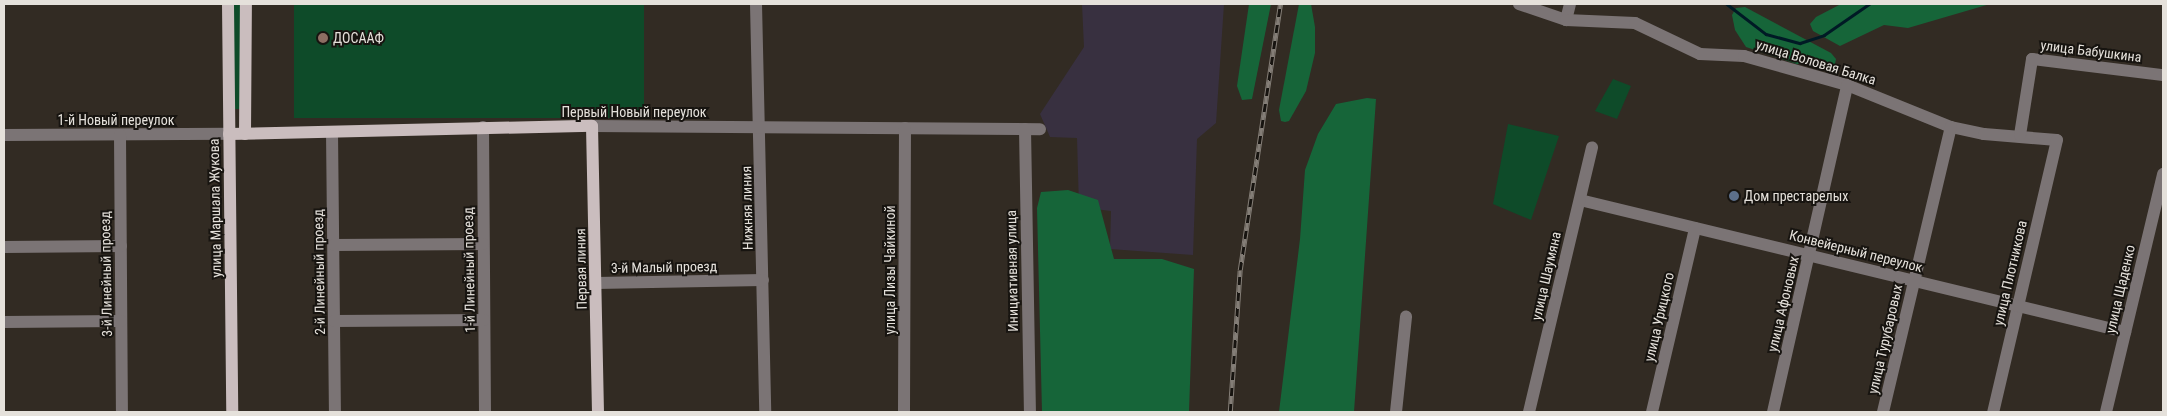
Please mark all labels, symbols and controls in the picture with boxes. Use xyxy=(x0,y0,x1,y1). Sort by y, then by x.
place label: ДОСААФ xyxy=(333,30,384,46)
marker: ДОСААФ xyxy=(317,32,329,44)
street label: улица Воловая Балка xyxy=(1754,36,1878,88)
street label: улица Бабушкина xyxy=(2040,36,2142,66)
street label: Первый Новый переулок xyxy=(561,104,707,120)
street label: 1-й Новый переулок xyxy=(58,112,174,128)
street label: улица Маршала Жукова xyxy=(205,138,225,278)
street label: Нижняя линия xyxy=(738,166,756,250)
place label: Дом престарелых xyxy=(1744,188,1848,204)
marker: Дом престарелых xyxy=(1728,190,1740,202)
street label: улица Лизы Чайкиной xyxy=(882,205,898,335)
street label: 1-й Линейный проезд xyxy=(460,207,478,333)
street label: 2-й Линейный проезд xyxy=(310,209,328,335)
street label: Инициативная улица xyxy=(1003,210,1021,332)
street label: 3-й Линейный проезд xyxy=(97,211,115,337)
street label: улица Плотникова xyxy=(1990,219,2030,327)
street label: Конвейерный переулок xyxy=(1788,226,1924,276)
street label: Первая линия xyxy=(572,228,590,310)
street label: улица Шаумяна xyxy=(1528,230,1564,322)
street label: улица Щаденко xyxy=(2102,243,2138,335)
street label: улица Афоновых xyxy=(1764,254,1802,354)
street label: 3-й Малый проезд xyxy=(611,258,717,276)
street label: улица Урицкого xyxy=(1641,271,1677,363)
street label: улица Турубаровых xyxy=(1864,282,1906,396)

